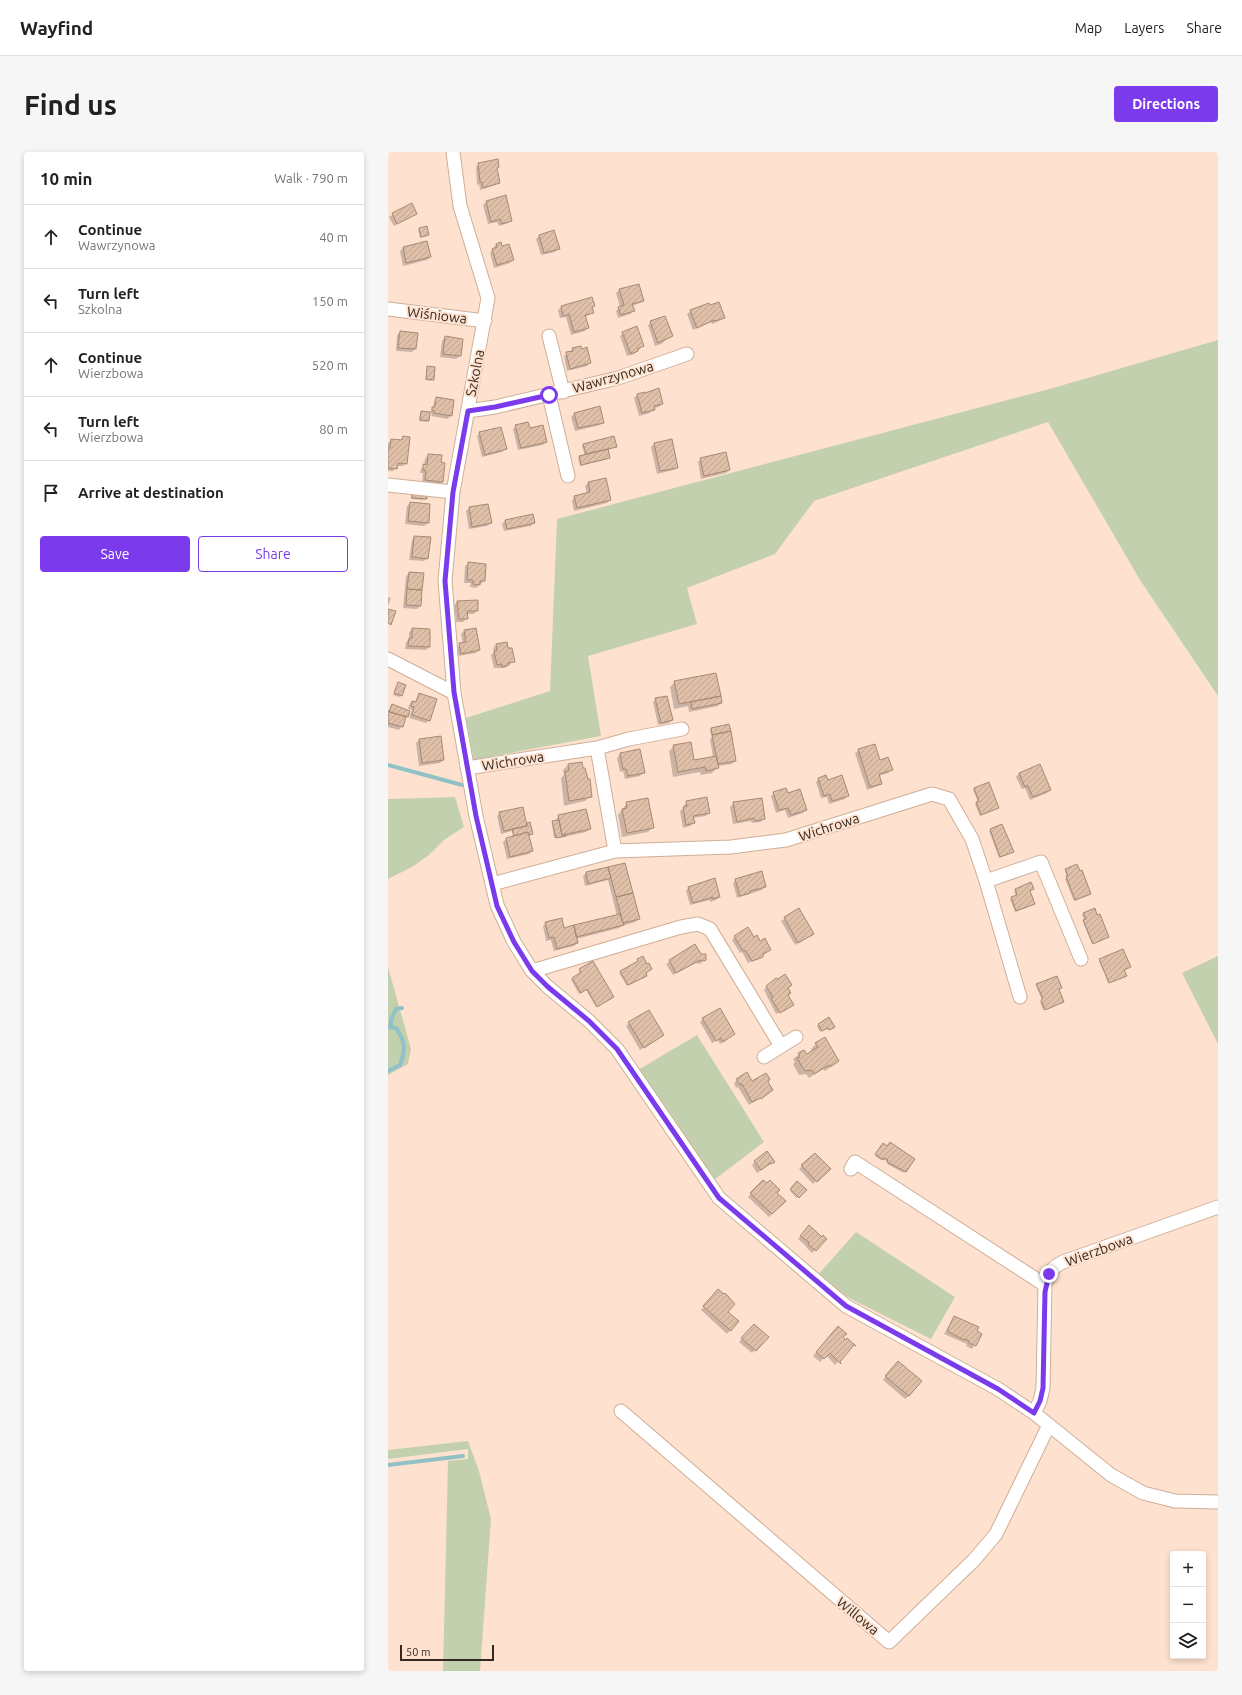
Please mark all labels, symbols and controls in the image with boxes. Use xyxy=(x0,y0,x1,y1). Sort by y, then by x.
text: Wayfind xyxy=(20,17,93,39)
text: Map xyxy=(1075,20,1102,36)
text: Layers xyxy=(1124,20,1164,36)
text: Share xyxy=(1186,20,1222,36)
button: Directions xyxy=(1114,86,1218,122)
text: Find us xyxy=(24,89,117,120)
text: 10 min xyxy=(40,169,93,188)
text: Walk · 790 m xyxy=(274,171,348,185)
text: Continue xyxy=(78,221,142,238)
icon: ahead xyxy=(40,226,62,248)
text: 40 m xyxy=(319,230,348,244)
text: Wawrzynowa xyxy=(78,238,156,252)
text: Turn left xyxy=(78,285,139,302)
icon: left xyxy=(40,290,62,312)
text: 150 m xyxy=(312,294,348,308)
text: Szkolna xyxy=(78,302,122,316)
street label: Wiśniowa xyxy=(406,303,468,327)
street label: Szkolna xyxy=(463,348,487,398)
text: Continue xyxy=(78,349,142,366)
icon: ahead xyxy=(40,354,62,376)
text: 520 m xyxy=(312,358,348,372)
street label: Wawrzynowa xyxy=(571,358,655,396)
text: Wierzbowa xyxy=(78,366,144,380)
route start xyxy=(540,386,558,404)
text: Turn left xyxy=(78,413,139,430)
icon: left xyxy=(40,418,62,440)
text: 80 m xyxy=(319,422,348,436)
text: Wierzbowa xyxy=(78,430,144,444)
icon: arrive xyxy=(40,482,62,504)
text: Arrive at destination xyxy=(78,484,224,501)
button: Save xyxy=(40,536,190,572)
button: Share xyxy=(198,536,348,572)
street label: Wichrowa xyxy=(481,748,545,774)
street label: Wichrowa xyxy=(797,810,861,844)
street label: Wierzbowa xyxy=(1063,1230,1135,1270)
route end xyxy=(1040,1265,1058,1283)
map controls xyxy=(1170,1551,1206,1659)
button: + xyxy=(1170,1551,1206,1587)
button: − xyxy=(1170,1587,1206,1623)
street label: Willowa xyxy=(834,1594,882,1638)
button: layers xyxy=(1170,1623,1206,1659)
scale bar xyxy=(400,1643,494,1662)
text: 50 m xyxy=(406,1646,430,1658)

